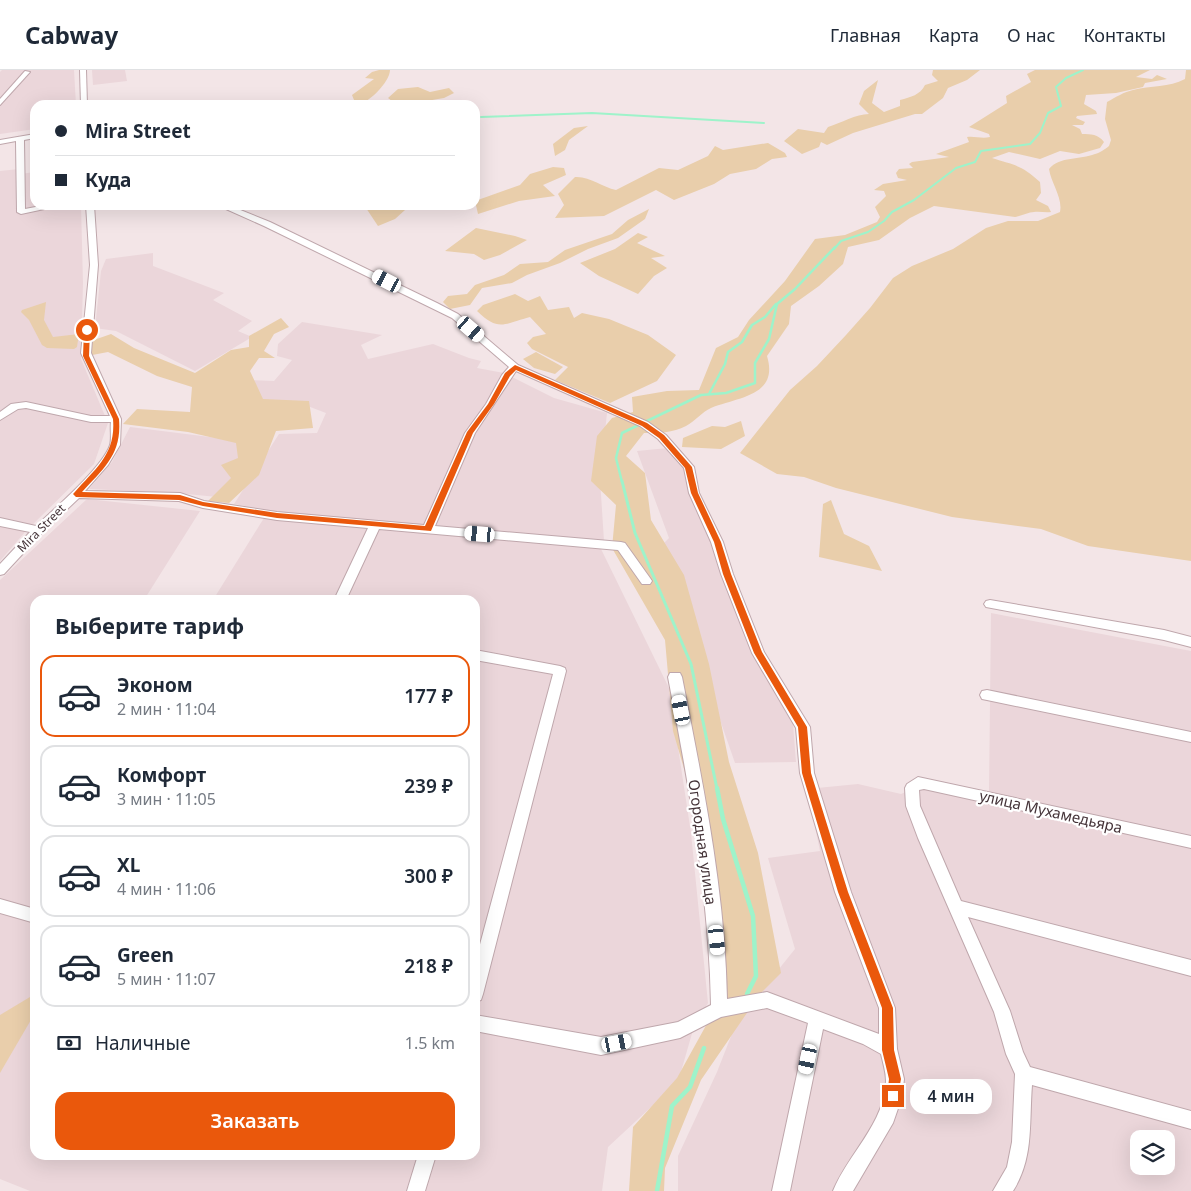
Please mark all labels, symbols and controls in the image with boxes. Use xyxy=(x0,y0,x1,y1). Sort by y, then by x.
text: Cabway xyxy=(25,18,118,51)
text: Главная xyxy=(830,23,901,47)
text: Карта xyxy=(929,23,979,47)
text: О нас xyxy=(1007,23,1055,47)
text: Контакты xyxy=(1083,23,1166,47)
text: Mira Street xyxy=(85,118,191,144)
text: Куда xyxy=(85,167,131,193)
car xyxy=(370,268,403,294)
car xyxy=(454,313,487,345)
route start xyxy=(76,319,98,341)
street label: Mira Street xyxy=(13,500,69,556)
car xyxy=(464,525,495,543)
text: Выберите тариф xyxy=(55,610,244,640)
text: Эконом xyxy=(117,672,193,698)
icon: car xyxy=(57,674,102,719)
text: 177 ₽ xyxy=(404,683,453,709)
car xyxy=(670,694,691,726)
text: 2 мин · 11:04 xyxy=(117,698,216,720)
text: Комфорт xyxy=(117,762,206,788)
icon: car xyxy=(57,764,102,809)
text: 239 ₽ xyxy=(404,773,453,799)
street label: Огородная улица xyxy=(684,778,722,906)
street label: улица Мухамедьяра xyxy=(978,785,1124,837)
text: 3 мин · 11:05 xyxy=(117,788,216,810)
text: XL xyxy=(117,852,140,878)
icon: car xyxy=(57,854,102,899)
text: 300 ₽ xyxy=(404,863,453,889)
text: 4 мин · 11:06 xyxy=(117,878,216,900)
car xyxy=(707,924,726,956)
text: Green xyxy=(117,942,174,968)
icon: car xyxy=(57,944,102,989)
text: 218 ₽ xyxy=(404,953,453,979)
text: 5 мин · 11:07 xyxy=(117,968,216,990)
icon: cash xyxy=(55,1029,83,1057)
text: Наличные xyxy=(95,1030,190,1056)
text: 1.5 km xyxy=(405,1032,455,1054)
car xyxy=(600,1033,633,1053)
car xyxy=(797,1043,818,1075)
callout: 4 мин xyxy=(910,1078,993,1114)
route end xyxy=(882,1085,904,1107)
text: 4 мин xyxy=(928,1085,975,1107)
button: Заказать xyxy=(55,1092,455,1150)
map controls xyxy=(1130,1130,1175,1175)
button: layers xyxy=(1130,1130,1175,1175)

